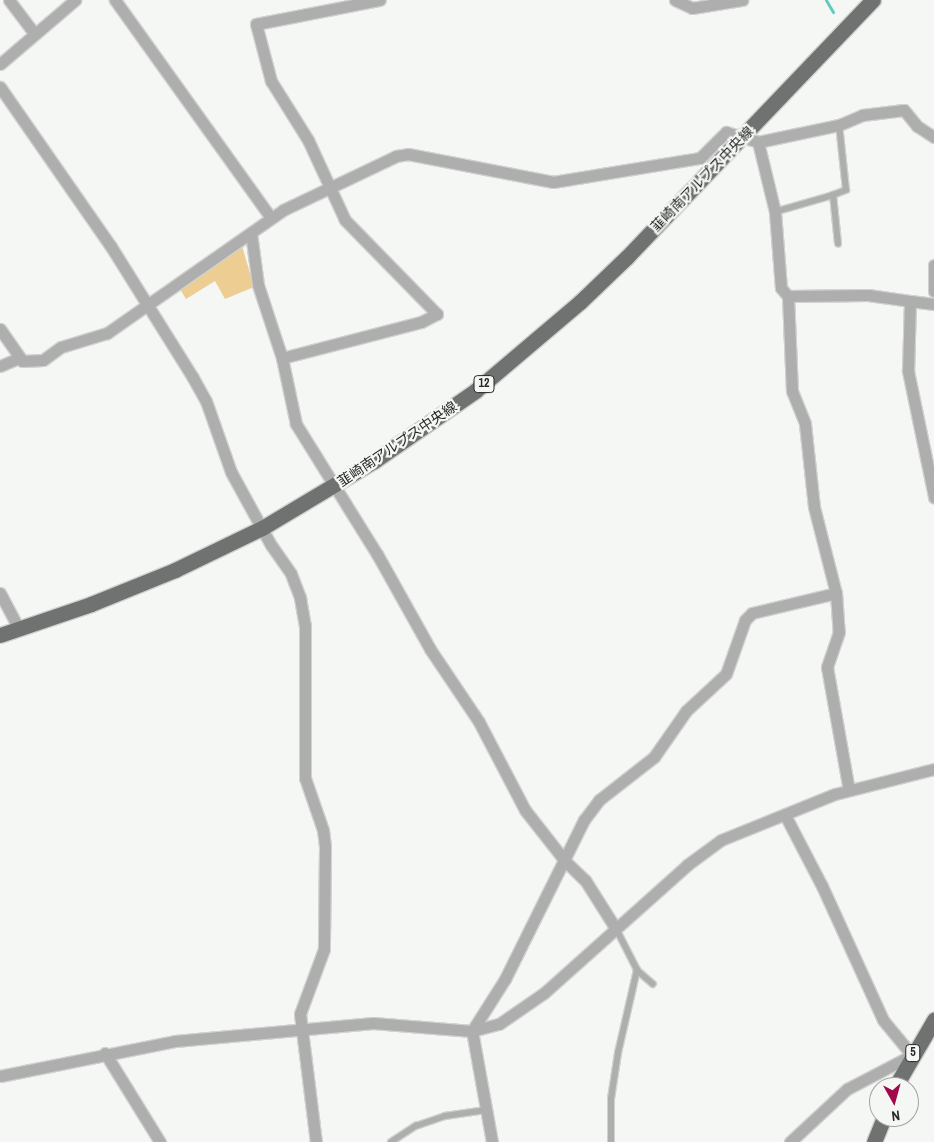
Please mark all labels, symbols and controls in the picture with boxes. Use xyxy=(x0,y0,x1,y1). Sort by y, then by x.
street label: 韮崎南アルプス中央線 xyxy=(647,123,757,235)
road number: 12 xyxy=(473,374,495,394)
street label: 韮崎南アルプス中央線 xyxy=(334,398,460,490)
road number: 5 xyxy=(904,1044,922,1062)
north arrow xyxy=(869,1077,919,1127)
text: N xyxy=(890,1106,901,1125)

